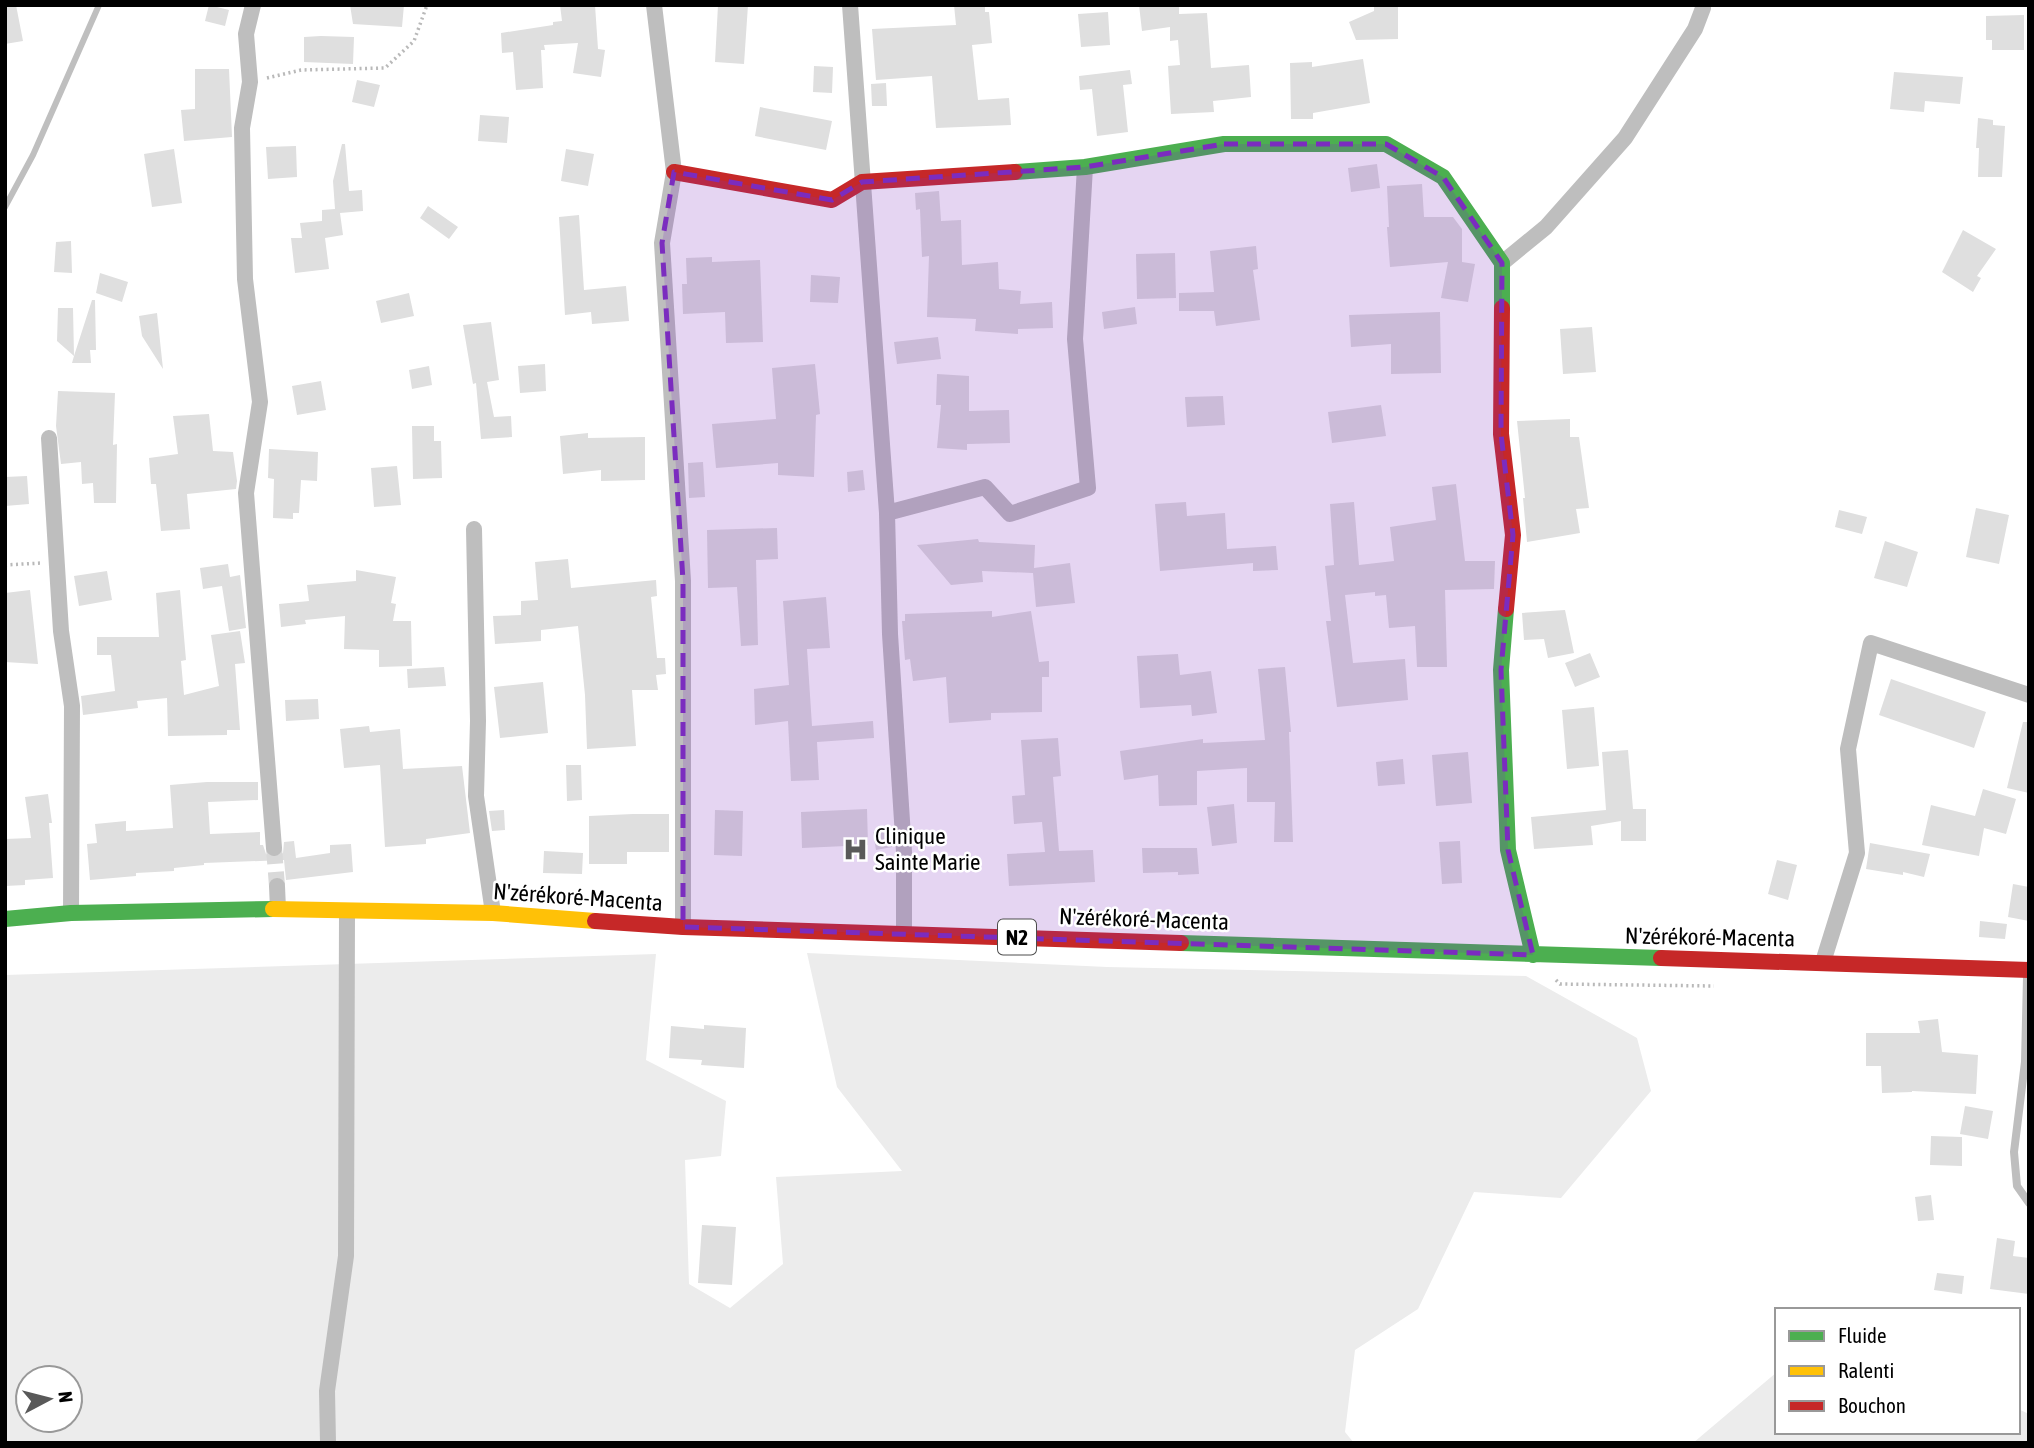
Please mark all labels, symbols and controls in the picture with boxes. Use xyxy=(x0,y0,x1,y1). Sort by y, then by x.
place label: Clinique Sainte Marie xyxy=(875,823,980,875)
hospital icon: Clinique Sainte Marie xyxy=(841,835,869,863)
street label: N'zérékoré-Macenta xyxy=(492,878,664,916)
street label: N'zérékoré-Macenta xyxy=(1059,903,1229,935)
road number: N2 xyxy=(998,920,1036,954)
street label: N'zérékoré-Macenta xyxy=(1625,923,1795,951)
legend xyxy=(1775,1308,2020,1434)
text: Fluide xyxy=(1838,1323,1887,1347)
text: Ralenti xyxy=(1838,1358,1894,1382)
north arrow xyxy=(14,1364,84,1434)
text: N xyxy=(54,1390,77,1404)
text: Bouchon xyxy=(1838,1393,1906,1417)

